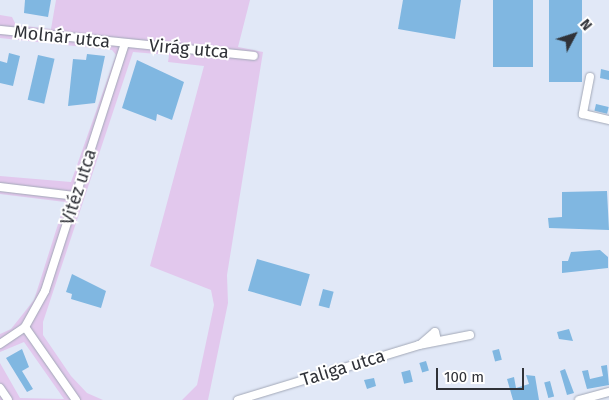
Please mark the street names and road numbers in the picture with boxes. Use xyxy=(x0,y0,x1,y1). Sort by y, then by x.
street label: Molnár utca xyxy=(13,21,111,53)
street label: Virág utca xyxy=(148,35,230,63)
street label: Vitéz utca xyxy=(57,146,101,228)
street label: Taliga utca xyxy=(298,345,388,391)

